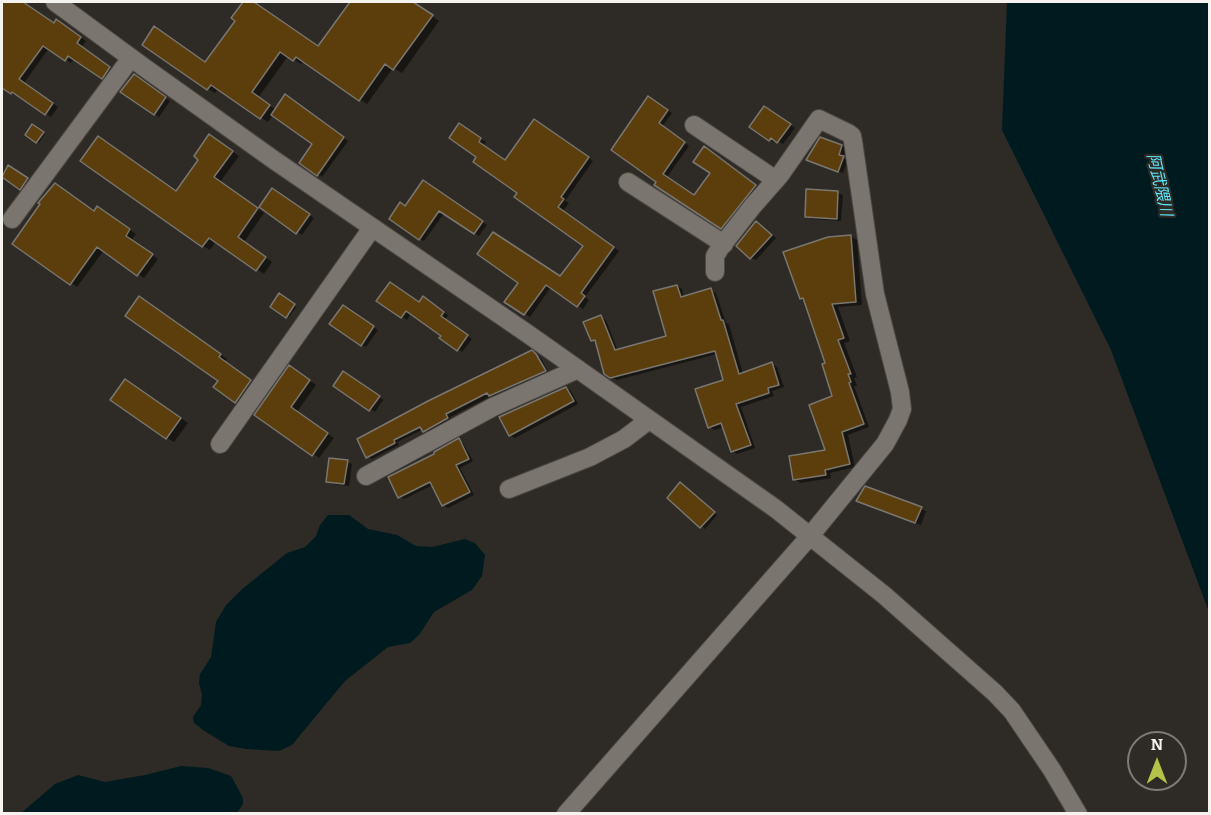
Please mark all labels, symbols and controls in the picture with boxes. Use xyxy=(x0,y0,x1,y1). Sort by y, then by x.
water label: 阿武隈川 xyxy=(1142,152,1176,218)
north arrow xyxy=(1127,731,1187,791)
text: N xyxy=(1151,735,1163,754)

